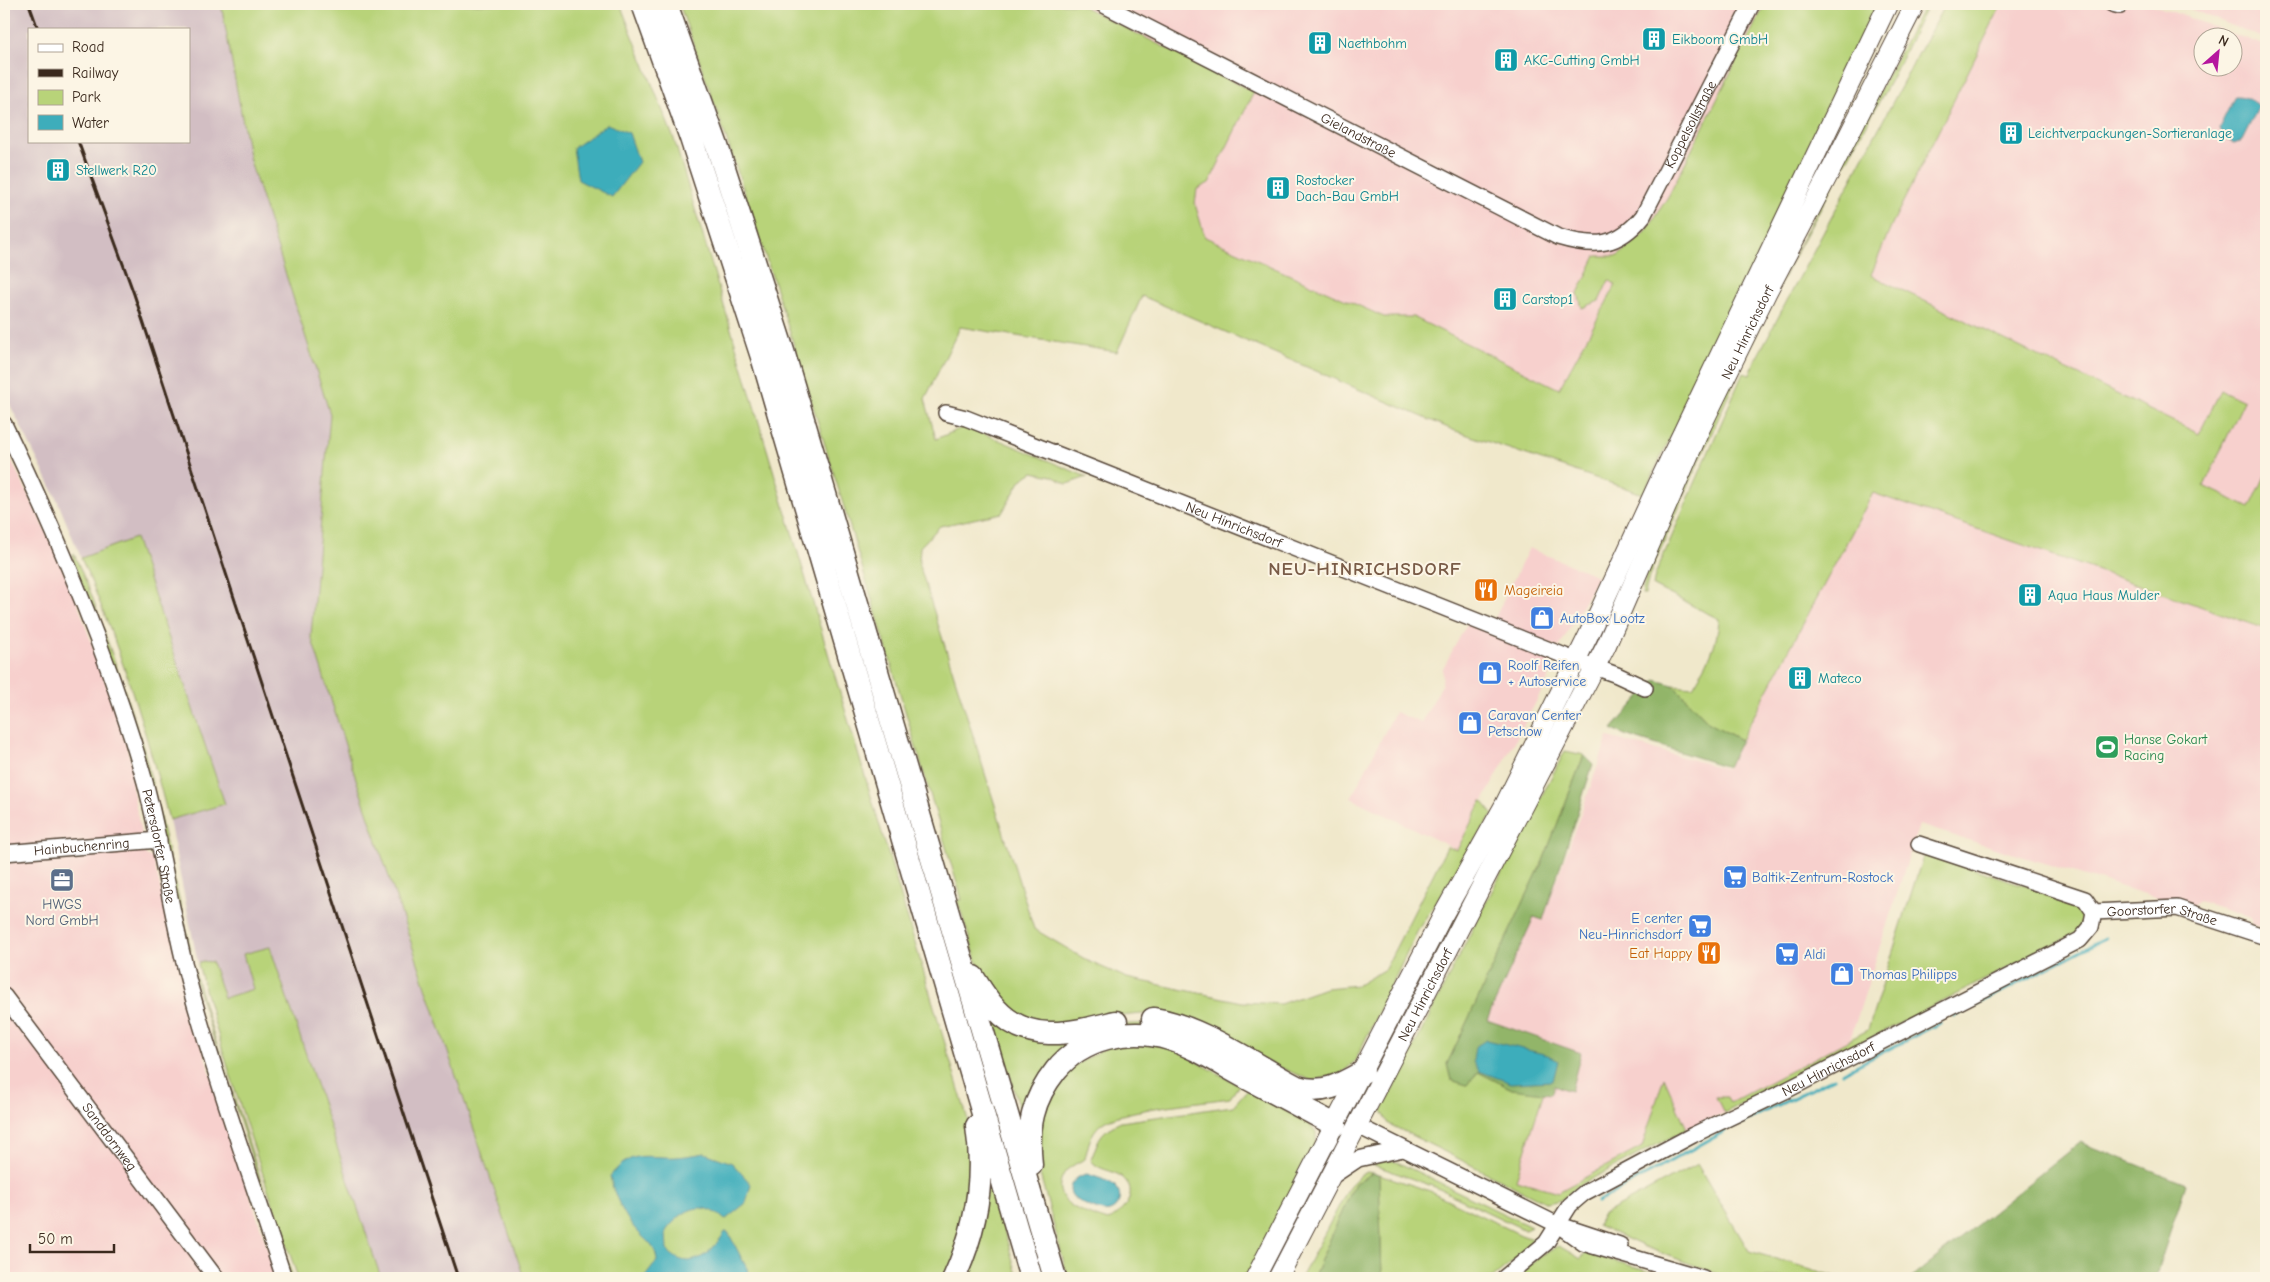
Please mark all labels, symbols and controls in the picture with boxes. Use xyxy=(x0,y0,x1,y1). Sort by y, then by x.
building icon: Eikboom GmbH xyxy=(1641,26,1667,52)
legend xyxy=(28,28,190,142)
north arrow xyxy=(2192,28,2242,78)
building icon: Naethbohm xyxy=(1307,30,1333,56)
place label: Eikboom GmbH xyxy=(1672,31,1768,48)
text: N xyxy=(2216,31,2232,51)
place label: Naethbohm xyxy=(1338,35,1407,52)
text: Road xyxy=(72,38,104,56)
building icon: AKC-Cutting GmbH xyxy=(1493,47,1519,73)
place label: AKC-Cutting GmbH xyxy=(1524,52,1640,69)
text: Railway xyxy=(72,64,119,82)
street label: Koppelsollstraße xyxy=(1661,78,1720,171)
text: Park xyxy=(72,88,101,106)
street label: Gielandstraße xyxy=(1318,109,1399,162)
text: Water xyxy=(72,114,109,132)
building icon: Leichtverpackungen-Sortieranlage xyxy=(1998,120,2024,146)
place label: Leichtverpackungen-Sortieranlage xyxy=(2028,125,2232,142)
building icon: Stellwerk R20 xyxy=(45,157,71,183)
place label: Stellwerk R20 xyxy=(76,162,157,179)
place label: Rostocker Dach-Bau GmbH xyxy=(1296,172,1399,205)
building icon: Rostocker Dach-Bau GmbH xyxy=(1265,175,1291,201)
street label: Neu Hinrichsdorf xyxy=(1718,282,1778,382)
building icon: Carstop1 xyxy=(1492,286,1518,312)
place label: Carstop1 xyxy=(1522,291,1573,308)
street label: Neu Hinrichsdorf xyxy=(1183,498,1285,552)
district label: NEU-HINRICHSDORF xyxy=(1268,558,1462,580)
restaurant icon: Mageireia xyxy=(1473,577,1499,603)
place label: Mageireia xyxy=(1504,582,1563,599)
building icon: Aqua Haus Mulder xyxy=(2017,582,2043,608)
place label: Aqua Haus Mulder xyxy=(2048,587,2160,604)
shop icon: AutoBox Lootz xyxy=(1529,605,1555,631)
place label: AutoBox Lootz xyxy=(1560,610,1645,627)
place label: Roolf Reifen + Autoservice xyxy=(1508,657,1586,690)
shop icon: Roolf Reifen + Autoservice xyxy=(1477,660,1503,686)
building icon: Mateco xyxy=(1787,665,1813,691)
place label: Mateco xyxy=(1818,670,1862,687)
place label: Caravan Center Petschow xyxy=(1488,707,1582,740)
shop icon: Caravan Center Petschow xyxy=(1457,710,1483,736)
place label: Hanse Gokart Racing xyxy=(2124,731,2208,764)
sports icon: Hanse Gokart Racing xyxy=(2094,734,2120,760)
street label: Petersdorfer Straße xyxy=(138,787,179,905)
street label: Hainbuchenring xyxy=(33,835,130,859)
supermarket icon: Baltik-Zentrum-Rostock xyxy=(1722,864,1748,890)
office icon: HWGS Nord GmbH xyxy=(49,867,75,893)
place label: Baltik-Zentrum-Rostock xyxy=(1752,869,1893,886)
place label: HWGS Nord GmbH xyxy=(25,896,99,929)
street label: Goorstorfer Straße xyxy=(2106,900,2220,930)
place label: E center Neu-Hinrichsdorf xyxy=(1579,910,1683,943)
supermarket icon: E center Neu-Hinrichsdorf xyxy=(1687,913,1713,939)
restaurant icon: Eat Happy xyxy=(1696,940,1722,966)
supermarket icon: Aldi xyxy=(1774,941,1800,967)
street label: Neu Hinrichsdorf xyxy=(1394,945,1457,1044)
place label: Eat Happy xyxy=(1629,945,1693,962)
place label: Aldi xyxy=(1804,946,1826,963)
shop icon: Thomas Philipps xyxy=(1829,961,1855,987)
place label: Thomas Philipps xyxy=(1860,966,1957,983)
street label: Neu Hinrichsdorf xyxy=(1779,1038,1879,1100)
street label: Sanddornweg xyxy=(78,1100,140,1174)
scale bar xyxy=(30,1222,114,1254)
text: 50 m xyxy=(38,1230,73,1248)

